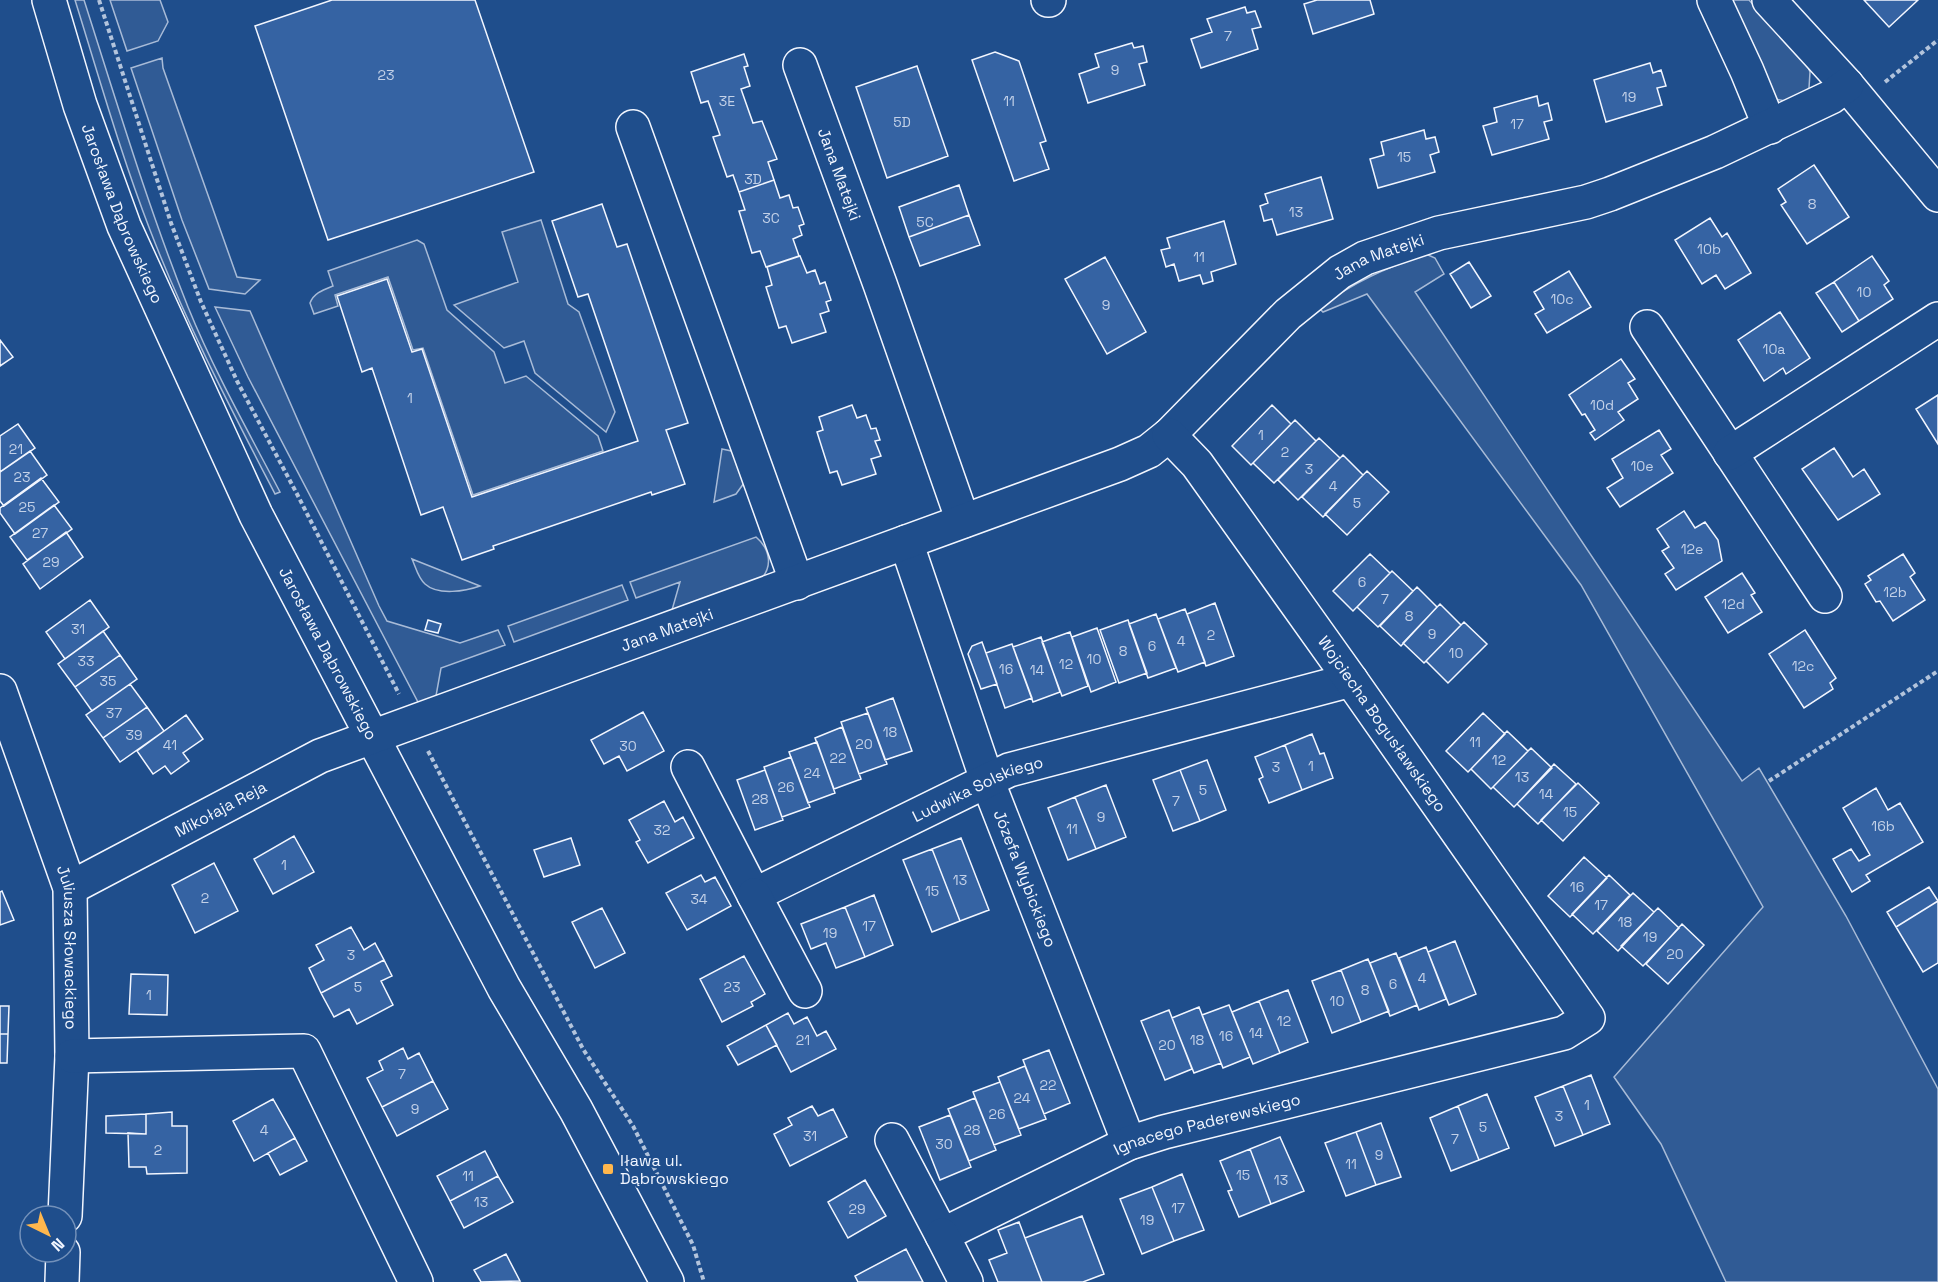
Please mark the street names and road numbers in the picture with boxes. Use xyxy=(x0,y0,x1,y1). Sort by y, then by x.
street label: Jarosława Dąbrowskiego xyxy=(77,121,168,307)
street label: Jana Matejki xyxy=(813,125,866,223)
street label: Jana Matejki xyxy=(1328,228,1427,284)
street label: Jarosława Dąbrowskiego xyxy=(275,563,382,743)
street label: Jana Matejki xyxy=(618,603,716,656)
street label: Wojciecha Bogusławskiego xyxy=(1313,632,1451,816)
street label: Ludwika Solskiego xyxy=(909,751,1045,826)
street label: Mikołaja Reja xyxy=(171,776,270,841)
street label: Józefa Wybickiego xyxy=(989,807,1062,950)
street label: Juliusza Słowackiego xyxy=(52,862,82,1030)
street label: Ignacego Paderewskiego xyxy=(1110,1088,1302,1160)

